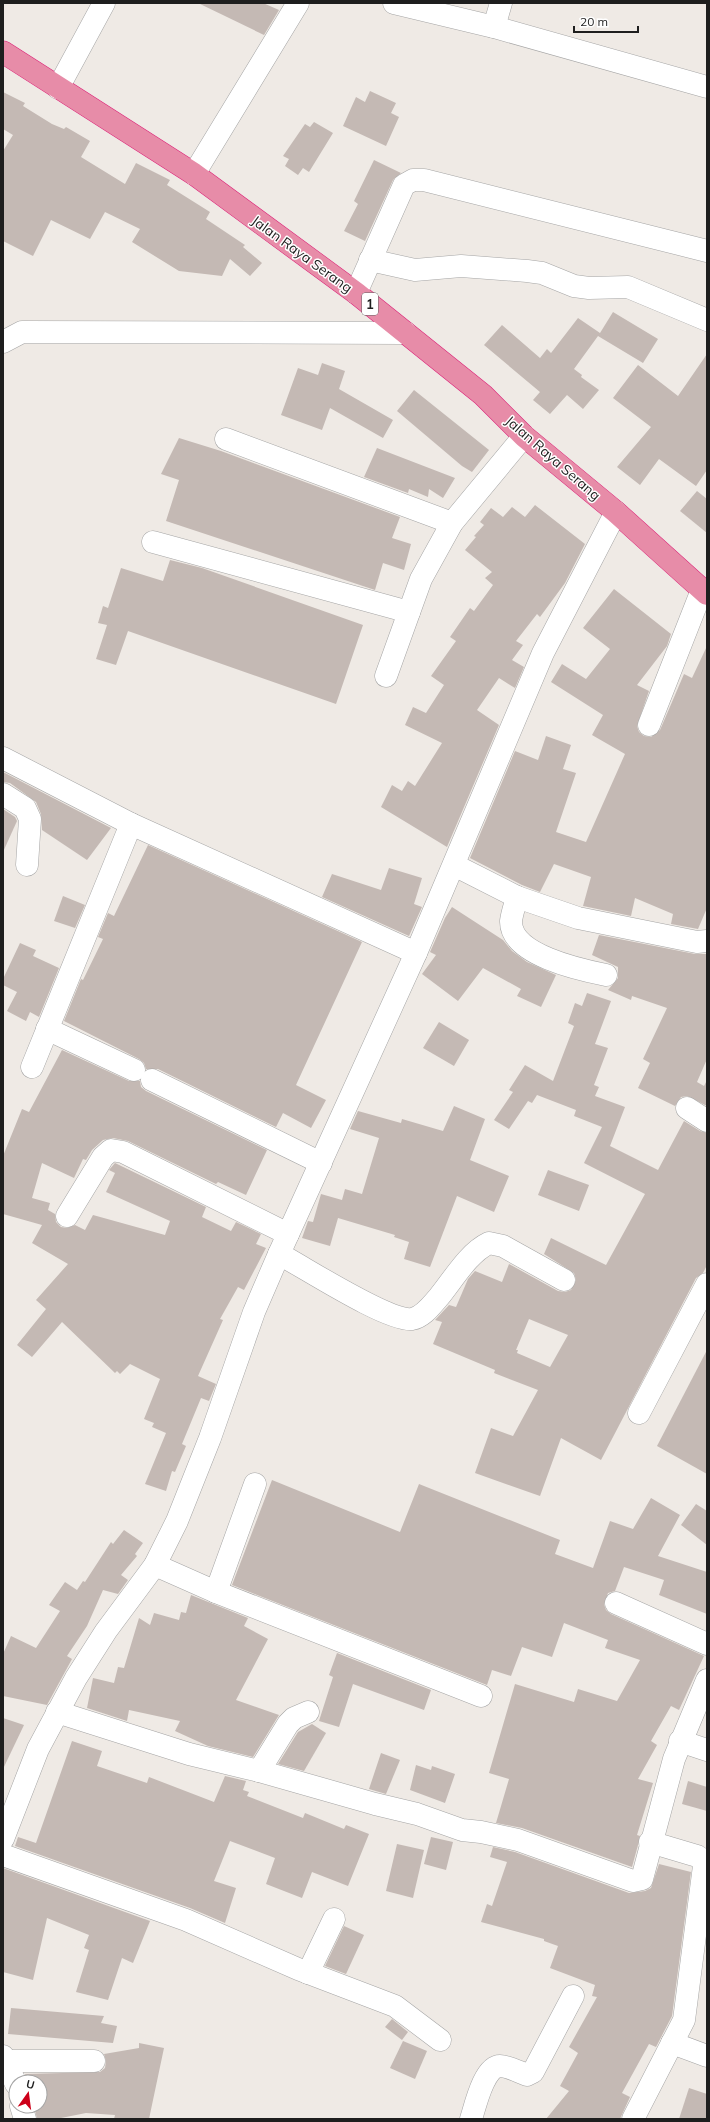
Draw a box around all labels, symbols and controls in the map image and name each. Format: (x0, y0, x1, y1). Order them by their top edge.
scale bar (574, 8, 638, 34)
text: 20 m (580, 14, 608, 29)
street label: Jalan Raya Serang (248, 211, 356, 297)
road number: 1 (362, 293, 378, 315)
street label: Jalan Raya Serang (502, 412, 604, 504)
north arrow (8, 2074, 48, 2114)
text: U (25, 2077, 36, 2092)

